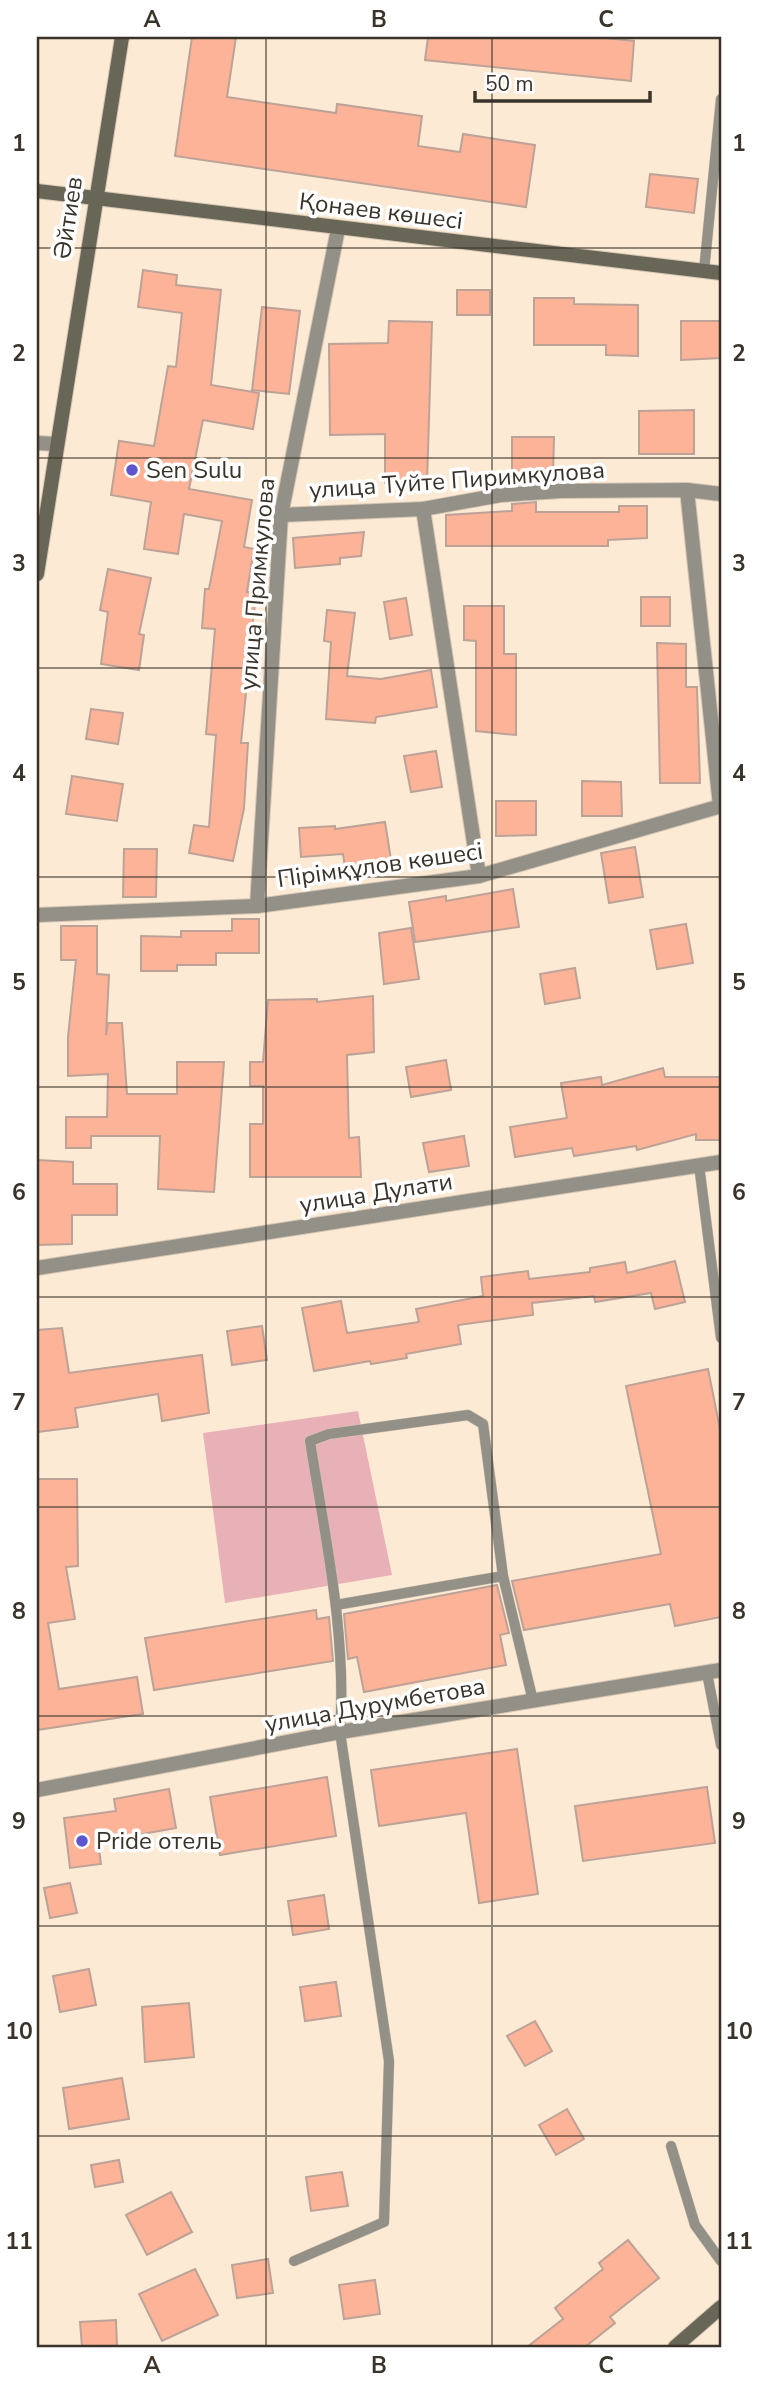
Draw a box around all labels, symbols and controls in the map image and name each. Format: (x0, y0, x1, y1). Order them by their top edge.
text: A (143, 4, 161, 35)
text: B (371, 4, 387, 35)
text: C (598, 4, 614, 35)
scale bar (475, 60, 650, 104)
text: 50 m (485, 70, 534, 98)
text: 1 (12, 128, 26, 159)
text: 1 (732, 128, 746, 159)
street label: Әйтиев (46, 174, 90, 262)
street label: Қонаев көшесі (297, 185, 465, 237)
text: 2 (12, 338, 26, 369)
text: 2 (732, 338, 746, 369)
place label: Sen Sulu (146, 454, 242, 486)
street label: улица Туйте Пиримкулова (308, 454, 606, 506)
marker: Sen Sulu (124, 462, 140, 478)
street label: улица Примкулова (232, 476, 282, 692)
text: 3 (12, 548, 26, 579)
text: 3 (732, 548, 746, 579)
text: 4 (12, 758, 26, 789)
text: 4 (732, 758, 746, 789)
street label: Пірімқұлов көшесі (275, 835, 485, 895)
text: 5 (12, 967, 26, 998)
text: 5 (732, 967, 746, 998)
street label: улица Дулати (297, 1165, 455, 1221)
text: 6 (12, 1177, 26, 1208)
text: 6 (732, 1177, 746, 1208)
text: 7 (12, 1387, 26, 1418)
text: 7 (732, 1387, 746, 1418)
text: 8 (12, 1596, 26, 1627)
text: 8 (732, 1596, 746, 1627)
street label: улица Дурумбетова (262, 1670, 488, 1740)
text: 9 (12, 1806, 26, 1837)
text: 9 (732, 1806, 746, 1837)
place label: Pride отель (96, 1825, 222, 1857)
marker: Pride отель (74, 1833, 90, 1849)
text: 10 (5, 2016, 33, 2047)
text: 10 (725, 2016, 753, 2047)
text: 11 (5, 2226, 33, 2257)
text: 11 (725, 2226, 753, 2257)
text: A (143, 2350, 161, 2381)
text: B (371, 2350, 387, 2381)
text: C (598, 2350, 614, 2381)

